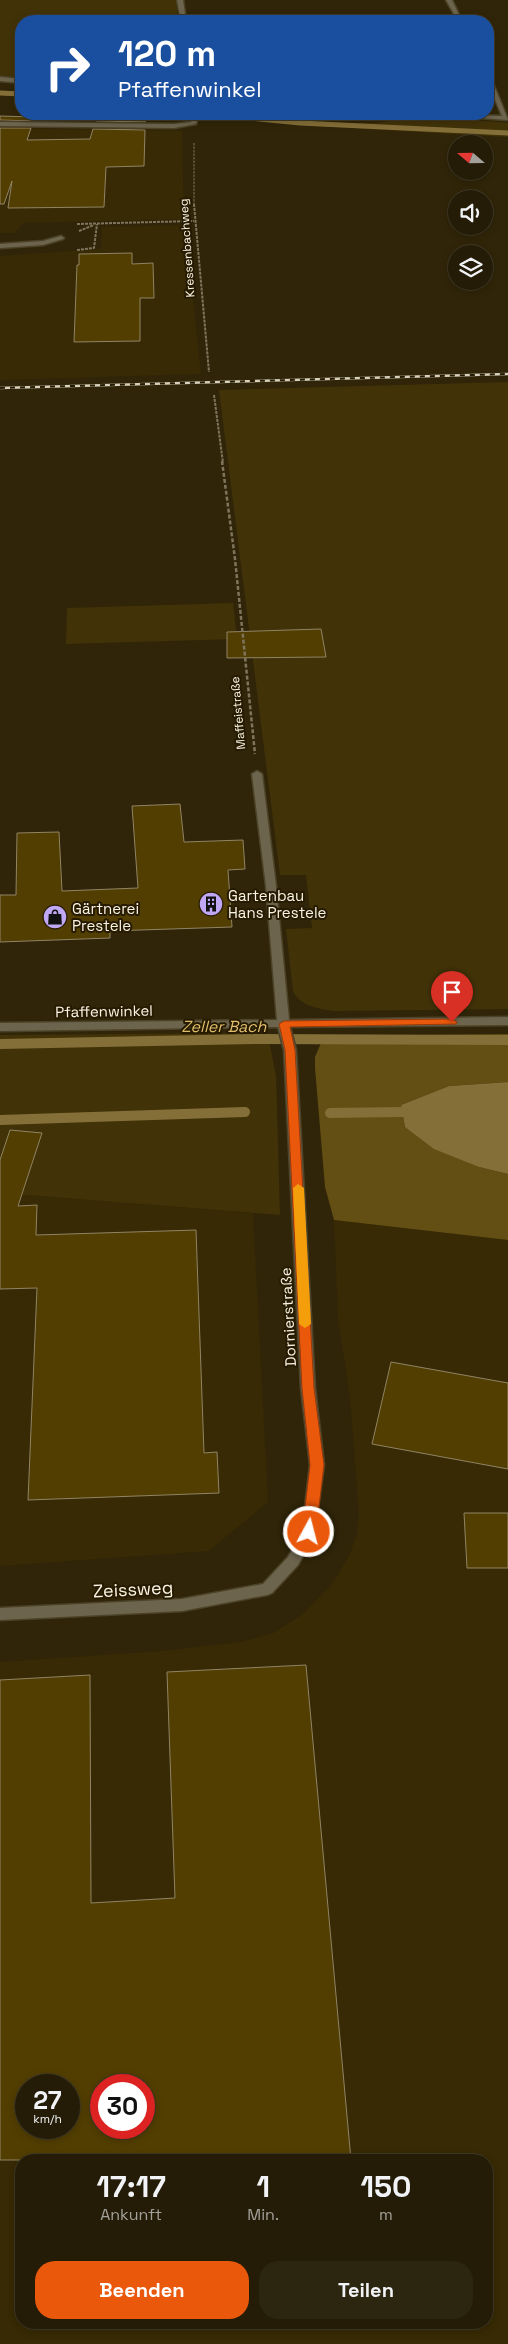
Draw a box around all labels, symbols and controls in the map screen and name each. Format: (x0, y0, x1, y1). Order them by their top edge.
text: 120 m (118, 32, 216, 76)
icon: right (35, 35, 100, 100)
text: Pfaffenwinkel (118, 75, 262, 103)
north arrow (448, 135, 492, 180)
map controls (448, 135, 493, 290)
button: sound (448, 190, 493, 235)
street label: Kressenbachweg (176, 198, 198, 298)
button: layers (448, 245, 493, 290)
street label: Maffeistraße (227, 676, 249, 750)
place label: Gartenbau Hans Prestele (228, 886, 327, 922)
building icon: Gartenbau Hans Prestele (198, 891, 224, 917)
place label: Gärtnerei Prestele (72, 899, 139, 935)
shop icon: Gärtnerei Prestele (42, 904, 68, 930)
pin (431, 971, 473, 1022)
icon: arrive (438, 978, 466, 1006)
street label: Pfaffenwinkel (55, 1001, 153, 1021)
water label: Zeller Bach (182, 1016, 268, 1037)
street label: Dornierstraße (276, 1267, 300, 1367)
position arrow (282, 1505, 334, 1557)
street label: Zeissweg (92, 1575, 174, 1603)
speed limit sign: 30 (90, 2074, 155, 2139)
text: 27 (33, 2084, 62, 2116)
text: km/h (33, 2111, 62, 2127)
text: 17:17 (97, 2167, 166, 2206)
text: 1 (256, 2167, 270, 2206)
text: 150 (360, 2167, 411, 2206)
text: Ankunft (100, 2204, 162, 2225)
text: Min. (247, 2204, 279, 2225)
text: m (379, 2204, 393, 2225)
button: Beenden (35, 2261, 249, 2319)
button: Teilen (259, 2261, 473, 2319)

